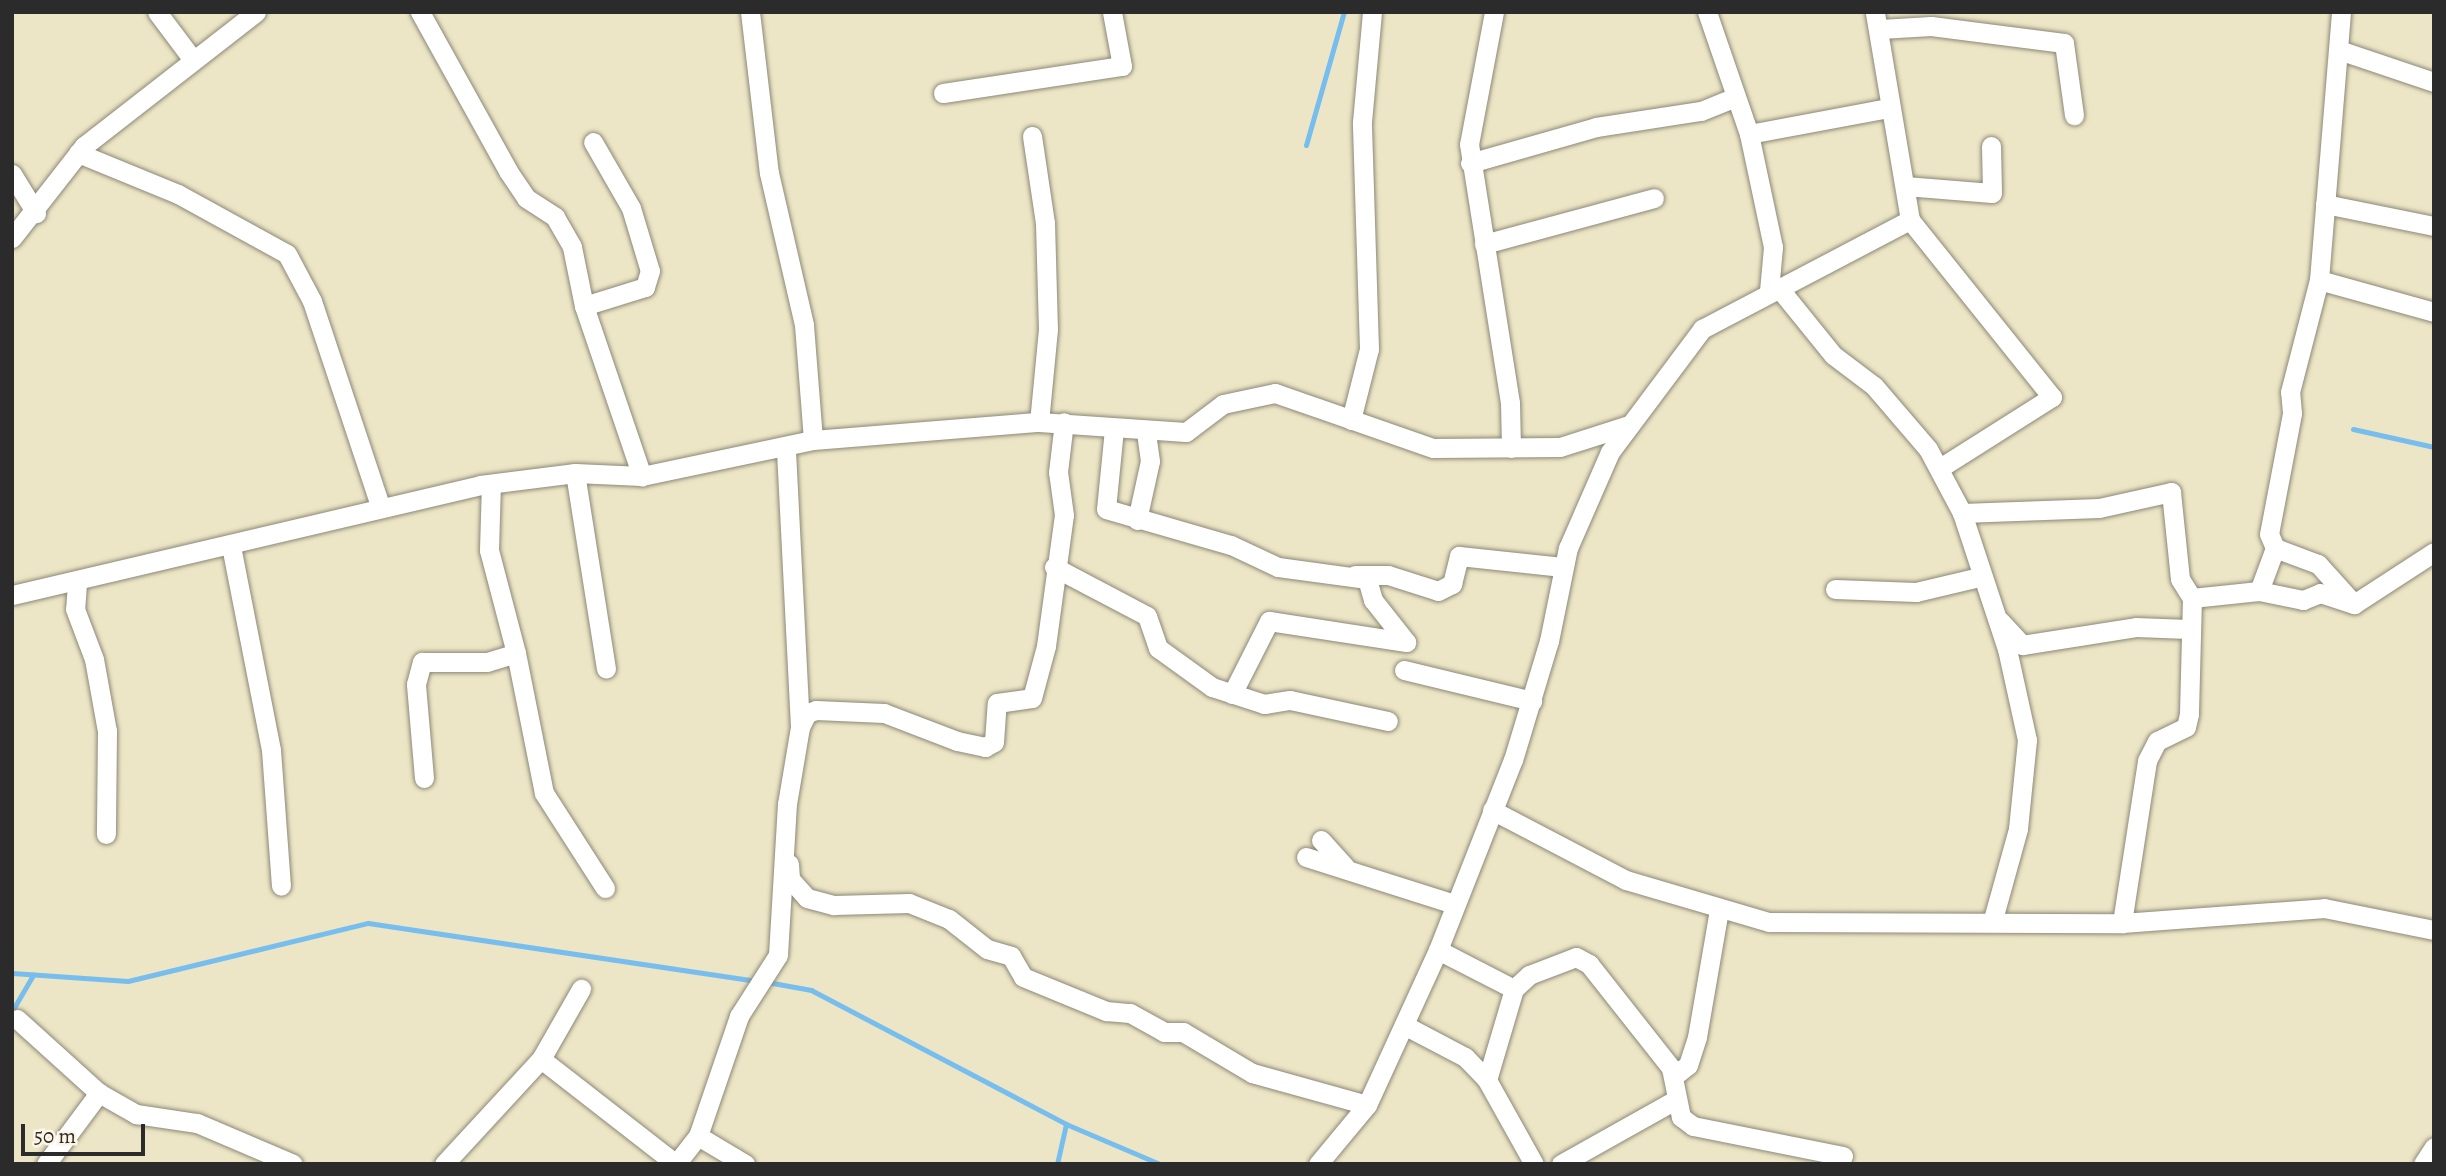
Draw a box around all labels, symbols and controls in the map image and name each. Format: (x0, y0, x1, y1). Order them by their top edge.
scale bar (24, 1110, 149, 1154)
text: 50 m (34, 1122, 76, 1150)

